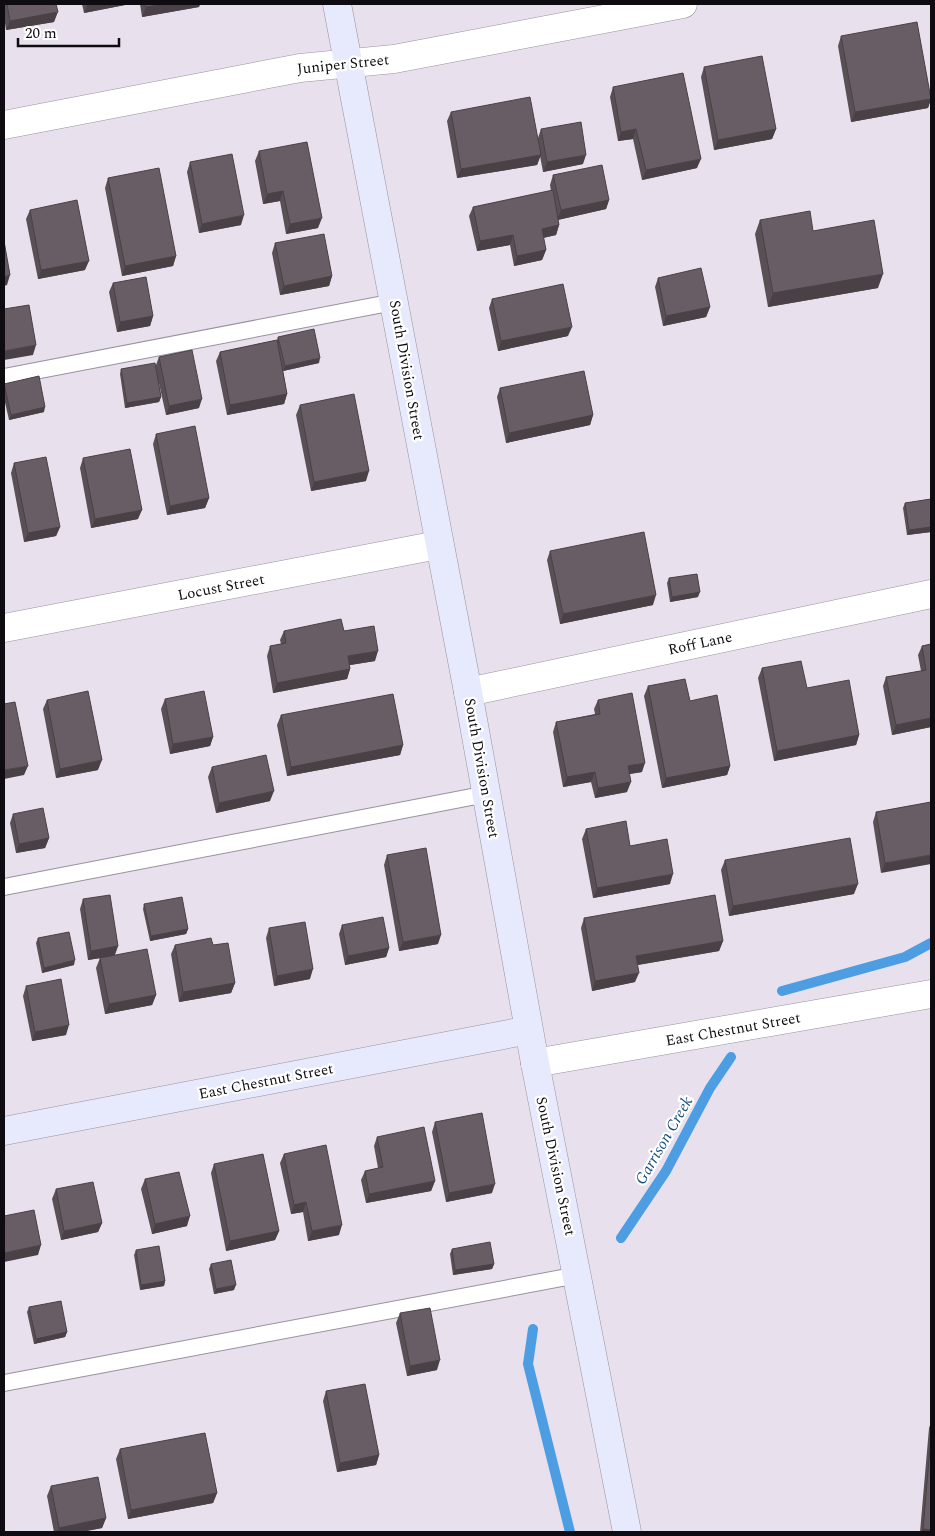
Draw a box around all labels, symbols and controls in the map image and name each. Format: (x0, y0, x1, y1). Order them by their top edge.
scale bar (18, 15, 119, 47)
text: 20 m (25, 22, 57, 45)
street label: Juniper Street (296, 48, 390, 81)
street label: South Division Street (383, 298, 430, 442)
street label: Locust Street (176, 568, 266, 607)
street label: Roff Lane (666, 625, 734, 661)
street label: South Division Street (458, 696, 505, 840)
street label: East Chestnut Street (664, 1006, 802, 1053)
street label: East Chestnut Street (197, 1057, 335, 1106)
water label: Garrison Creek (629, 1091, 699, 1189)
street label: South Division Street (530, 1094, 582, 1238)

